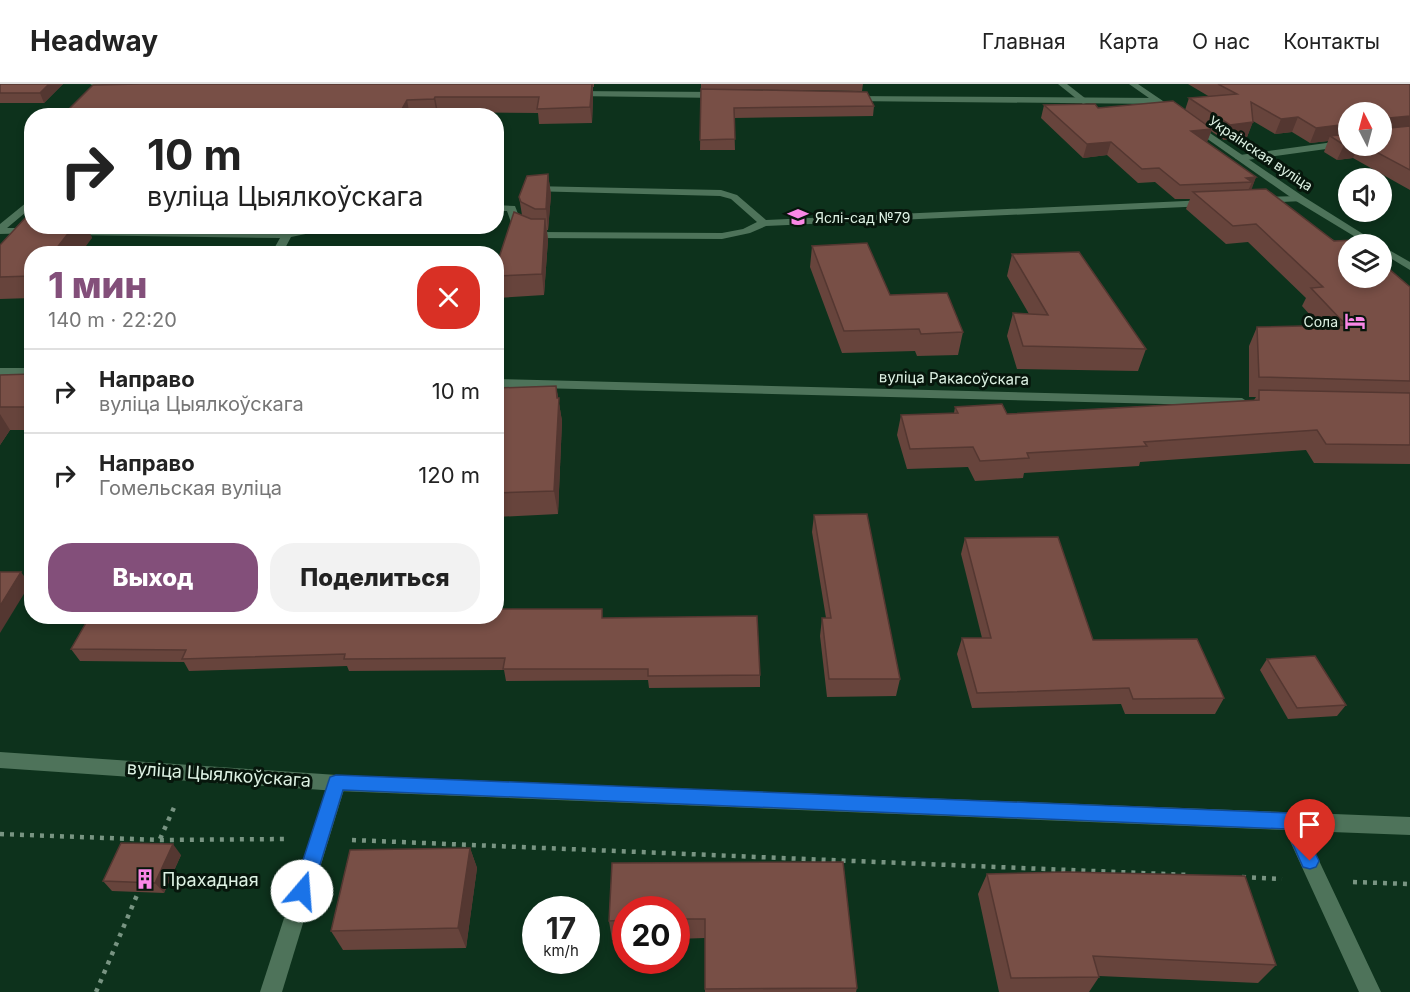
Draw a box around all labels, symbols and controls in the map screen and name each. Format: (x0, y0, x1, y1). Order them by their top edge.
text: Headway (30, 24, 158, 58)
text: Главная (982, 29, 1066, 54)
text: Карта (1099, 29, 1159, 54)
text: О нас (1192, 29, 1250, 54)
text: Контакты (1283, 29, 1380, 54)
north arrow (1338, 102, 1392, 156)
map controls (1338, 102, 1392, 288)
street label: Украінская вуліца (1206, 112, 1316, 194)
text: 10 m (147, 129, 242, 180)
icon: right (48, 132, 126, 210)
button: sound (1338, 168, 1392, 222)
text: вуліца Цыялкоўскага (147, 180, 423, 213)
school or university icon: Яслі-сад №79 (786, 205, 810, 229)
place label: Яслі-сад №79 (815, 209, 910, 226)
button: layers (1338, 234, 1392, 288)
text: 1 мин (48, 263, 147, 307)
button: close (417, 266, 480, 329)
text: 140 m · 22:20 (48, 308, 177, 332)
hotel icon: Сола (1343, 309, 1367, 333)
place label: Сола (1303, 313, 1338, 330)
text: Направо (99, 366, 195, 392)
street label: вуліца Ракасоўскага (879, 367, 1029, 389)
icon: right (48, 375, 81, 408)
text: 10 m (432, 378, 480, 404)
text: вуліца Цыялкоўскага (99, 392, 304, 416)
text: Направо (99, 450, 195, 476)
icon: right (48, 459, 81, 492)
text: 120 m (418, 462, 480, 488)
text: Гомельская вуліца (99, 476, 282, 500)
button: Выход (48, 543, 258, 612)
button: Поделиться (270, 543, 480, 612)
street label: вуліца Цыялкоўскага (126, 757, 312, 791)
pin (1284, 799, 1335, 861)
icon: arrive (1293, 808, 1326, 841)
position arrow (270, 859, 334, 923)
building icon: Прахадная (133, 867, 157, 891)
place label: Прахадная (162, 869, 259, 890)
speed limit sign: 20 (612, 896, 690, 974)
text: 17 (546, 910, 576, 946)
text: km/h (543, 941, 579, 960)

